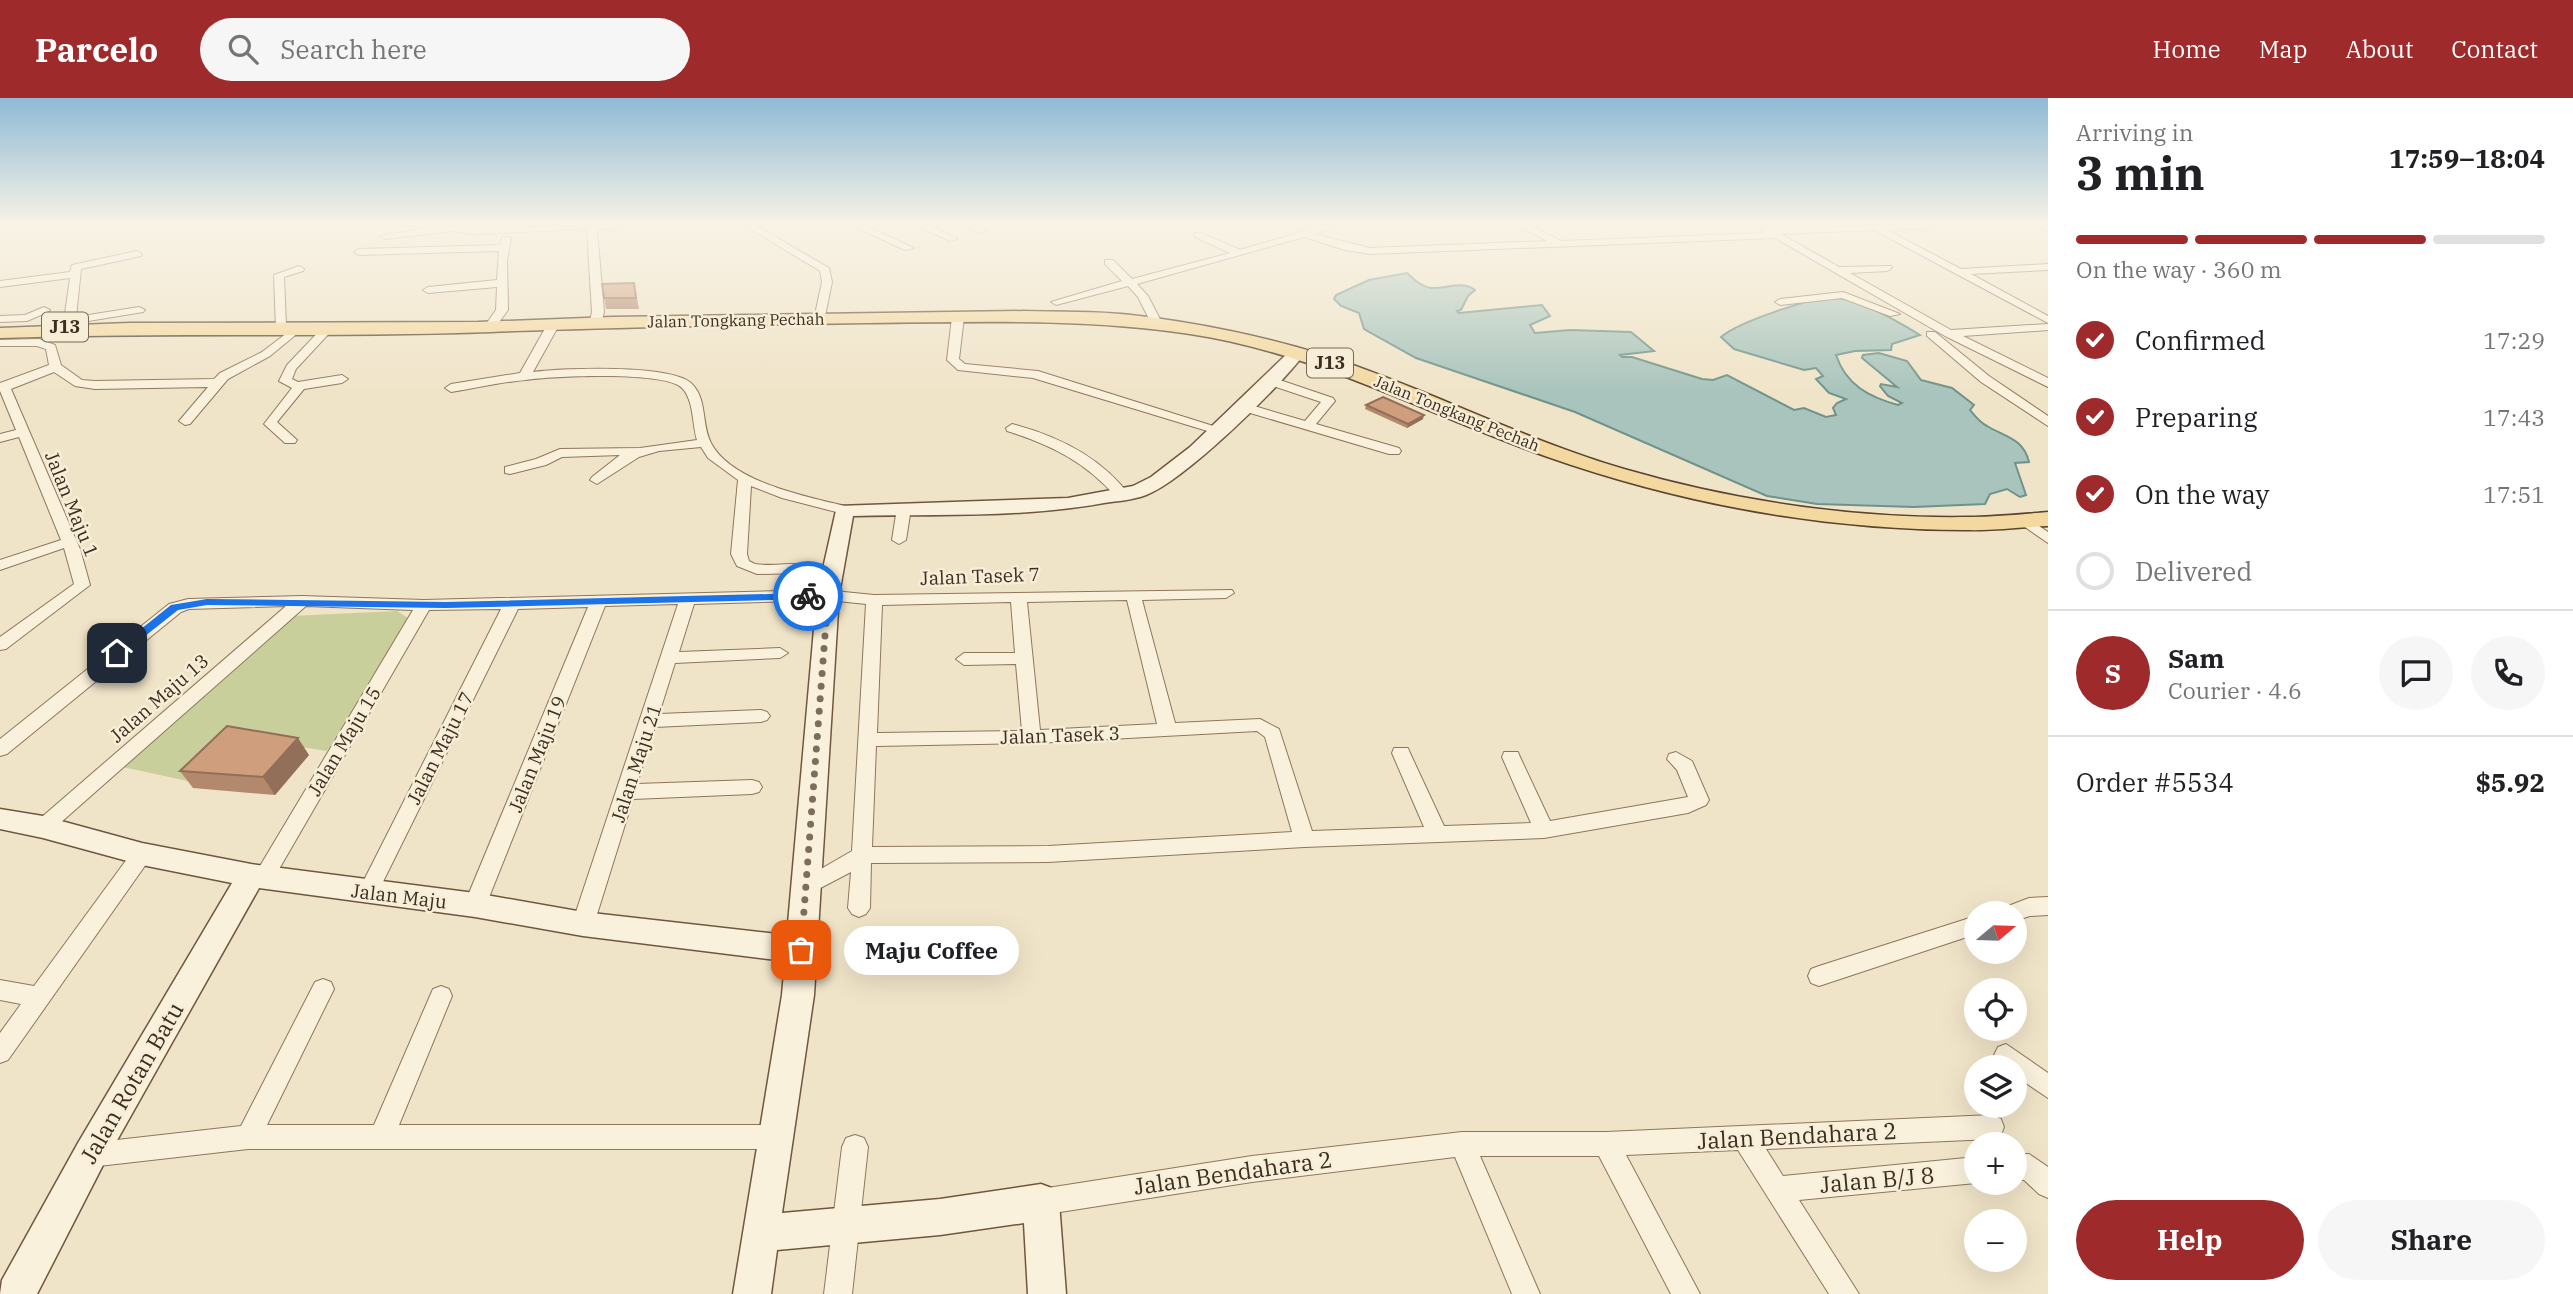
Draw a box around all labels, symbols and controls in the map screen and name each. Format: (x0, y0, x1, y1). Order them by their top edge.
search box (200, 18, 690, 81)
text: Parcelo (35, 28, 158, 71)
icon: search (224, 30, 262, 68)
text: Search here (280, 32, 427, 66)
text: Home (2153, 33, 2221, 65)
text: Map (2259, 33, 2307, 65)
text: About (2345, 33, 2413, 65)
text: Contact (2451, 33, 2538, 65)
text: Arriving in (2076, 117, 2193, 147)
text: 17:59–18:04 (2389, 141, 2545, 175)
text: 3 min (2076, 143, 2205, 203)
text: On the way · 360 m (2076, 254, 2282, 284)
street label: Jalan Tongkang Pechah (647, 308, 825, 332)
road number: J13 (42, 312, 88, 342)
icon: check (2076, 321, 2114, 359)
text: Confirmed (2135, 323, 2266, 357)
text: 17:29 (2483, 325, 2545, 355)
road number: J13 (1307, 348, 1353, 377)
street label: Jalan Tongkang Pechah (1371, 371, 1543, 455)
icon: check (2076, 398, 2114, 436)
text: Preparing (2135, 400, 2257, 434)
text: 17:43 (2483, 402, 2545, 432)
street label: Jalan Maju 1 (40, 448, 104, 560)
icon: check (2076, 475, 2114, 513)
text: On the way (2135, 477, 2269, 511)
text: 17:51 (2483, 479, 2545, 509)
text: Delivered (2135, 554, 2252, 588)
courier (773, 561, 843, 631)
street label: Jalan Tasek 7 (920, 562, 1040, 590)
icon: bike (789, 577, 827, 615)
pin (87, 623, 147, 683)
icon: home (98, 634, 136, 672)
button: chat (2379, 636, 2453, 710)
button: phone (2471, 636, 2545, 710)
text: Sam (2168, 641, 2224, 675)
street label: Jalan Maju 13 (105, 649, 213, 747)
text: S (2105, 656, 2121, 690)
text: Courier · 4.6 (2168, 675, 2302, 705)
street label: Jalan Maju 15 (302, 682, 386, 800)
street label: Jalan Maju 17 (401, 688, 479, 808)
street label: Jalan Maju 19 (503, 692, 571, 816)
street label: Jalan Maju 21 (606, 701, 666, 825)
street label: Jalan Tasek 3 (1000, 721, 1120, 749)
text: Order #5534 (2076, 765, 2234, 799)
text: $5.92 (2475, 765, 2545, 799)
street label: Jalan Maju (350, 878, 448, 914)
north arrow (1964, 901, 2026, 964)
map controls (1964, 901, 2027, 1272)
pin (771, 920, 831, 980)
callout: Maju Coffee (843, 926, 1018, 974)
icon: bag (782, 931, 820, 969)
text: Maju Coffee (865, 935, 998, 965)
button: locate (1964, 978, 2027, 1041)
street label: Jalan Rotan Batu (73, 996, 189, 1169)
button: layers (1964, 1055, 2027, 1118)
street label: Jalan Bendahara 2 (1696, 1115, 1898, 1155)
button: + (1964, 1132, 2027, 1195)
street label: Jalan Bendahara 2 (1132, 1143, 1334, 1201)
street label: Jalan B/J 8 (1818, 1159, 1935, 1199)
button: Help (2076, 1200, 2304, 1280)
button: Share (2318, 1200, 2545, 1280)
button: − (1964, 1209, 2027, 1272)

